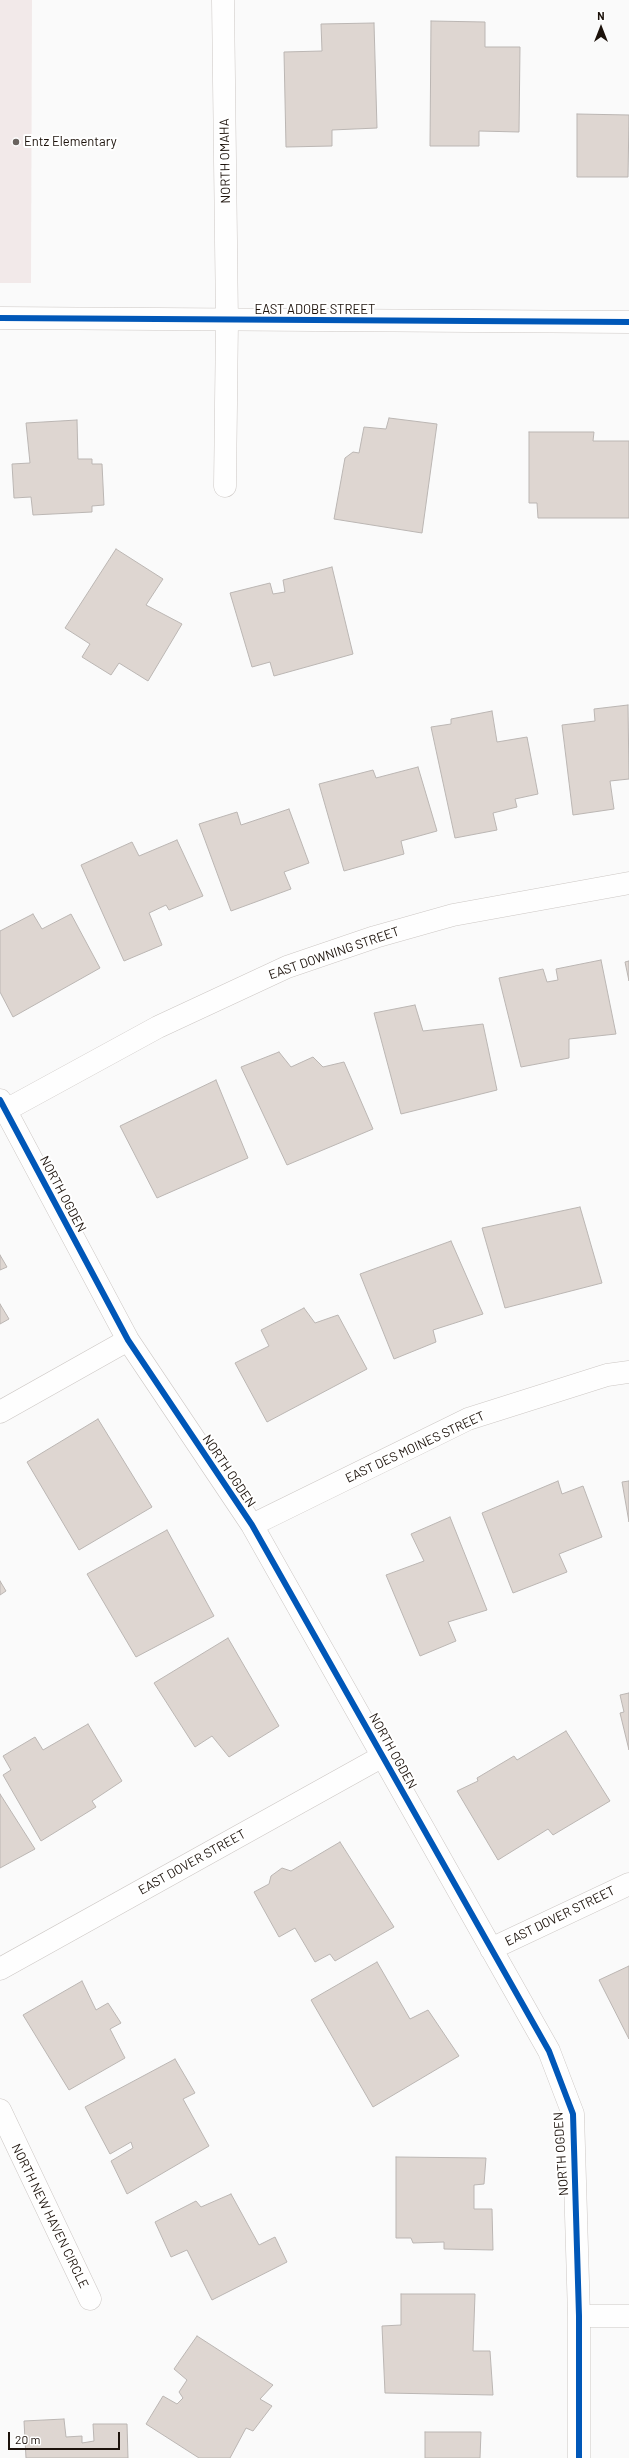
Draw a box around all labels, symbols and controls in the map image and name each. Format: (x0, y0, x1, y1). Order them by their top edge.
north arrow (581, 8, 621, 48)
text: N (597, 9, 605, 22)
street label: NORTH OMAHA (216, 118, 234, 204)
place label: Entz Elementary (24, 134, 117, 150)
marker: Entz Elementary (11, 137, 21, 147)
street label: EAST ADOBE STREET (254, 302, 376, 318)
street label: EAST DOWNING STREET (267, 923, 401, 983)
street label: NORTH OGDEN (36, 1153, 90, 1235)
street label: EAST DES MOINES STREET (343, 1408, 487, 1486)
street label: NORTH OGDEN (199, 1432, 259, 1510)
street label: NORTH OGDEN (366, 1710, 420, 1792)
street label: EAST DOVER STREET (136, 1826, 248, 1898)
street label: EAST DOVER STREET (503, 1883, 617, 1949)
street label: NORTH OGDEN (550, 2112, 572, 2196)
street label: NORTH NEW HAVEN CIRCLE (8, 2141, 92, 2291)
scale bar (10, 2424, 122, 2450)
text: 20 m (15, 2432, 41, 2446)

